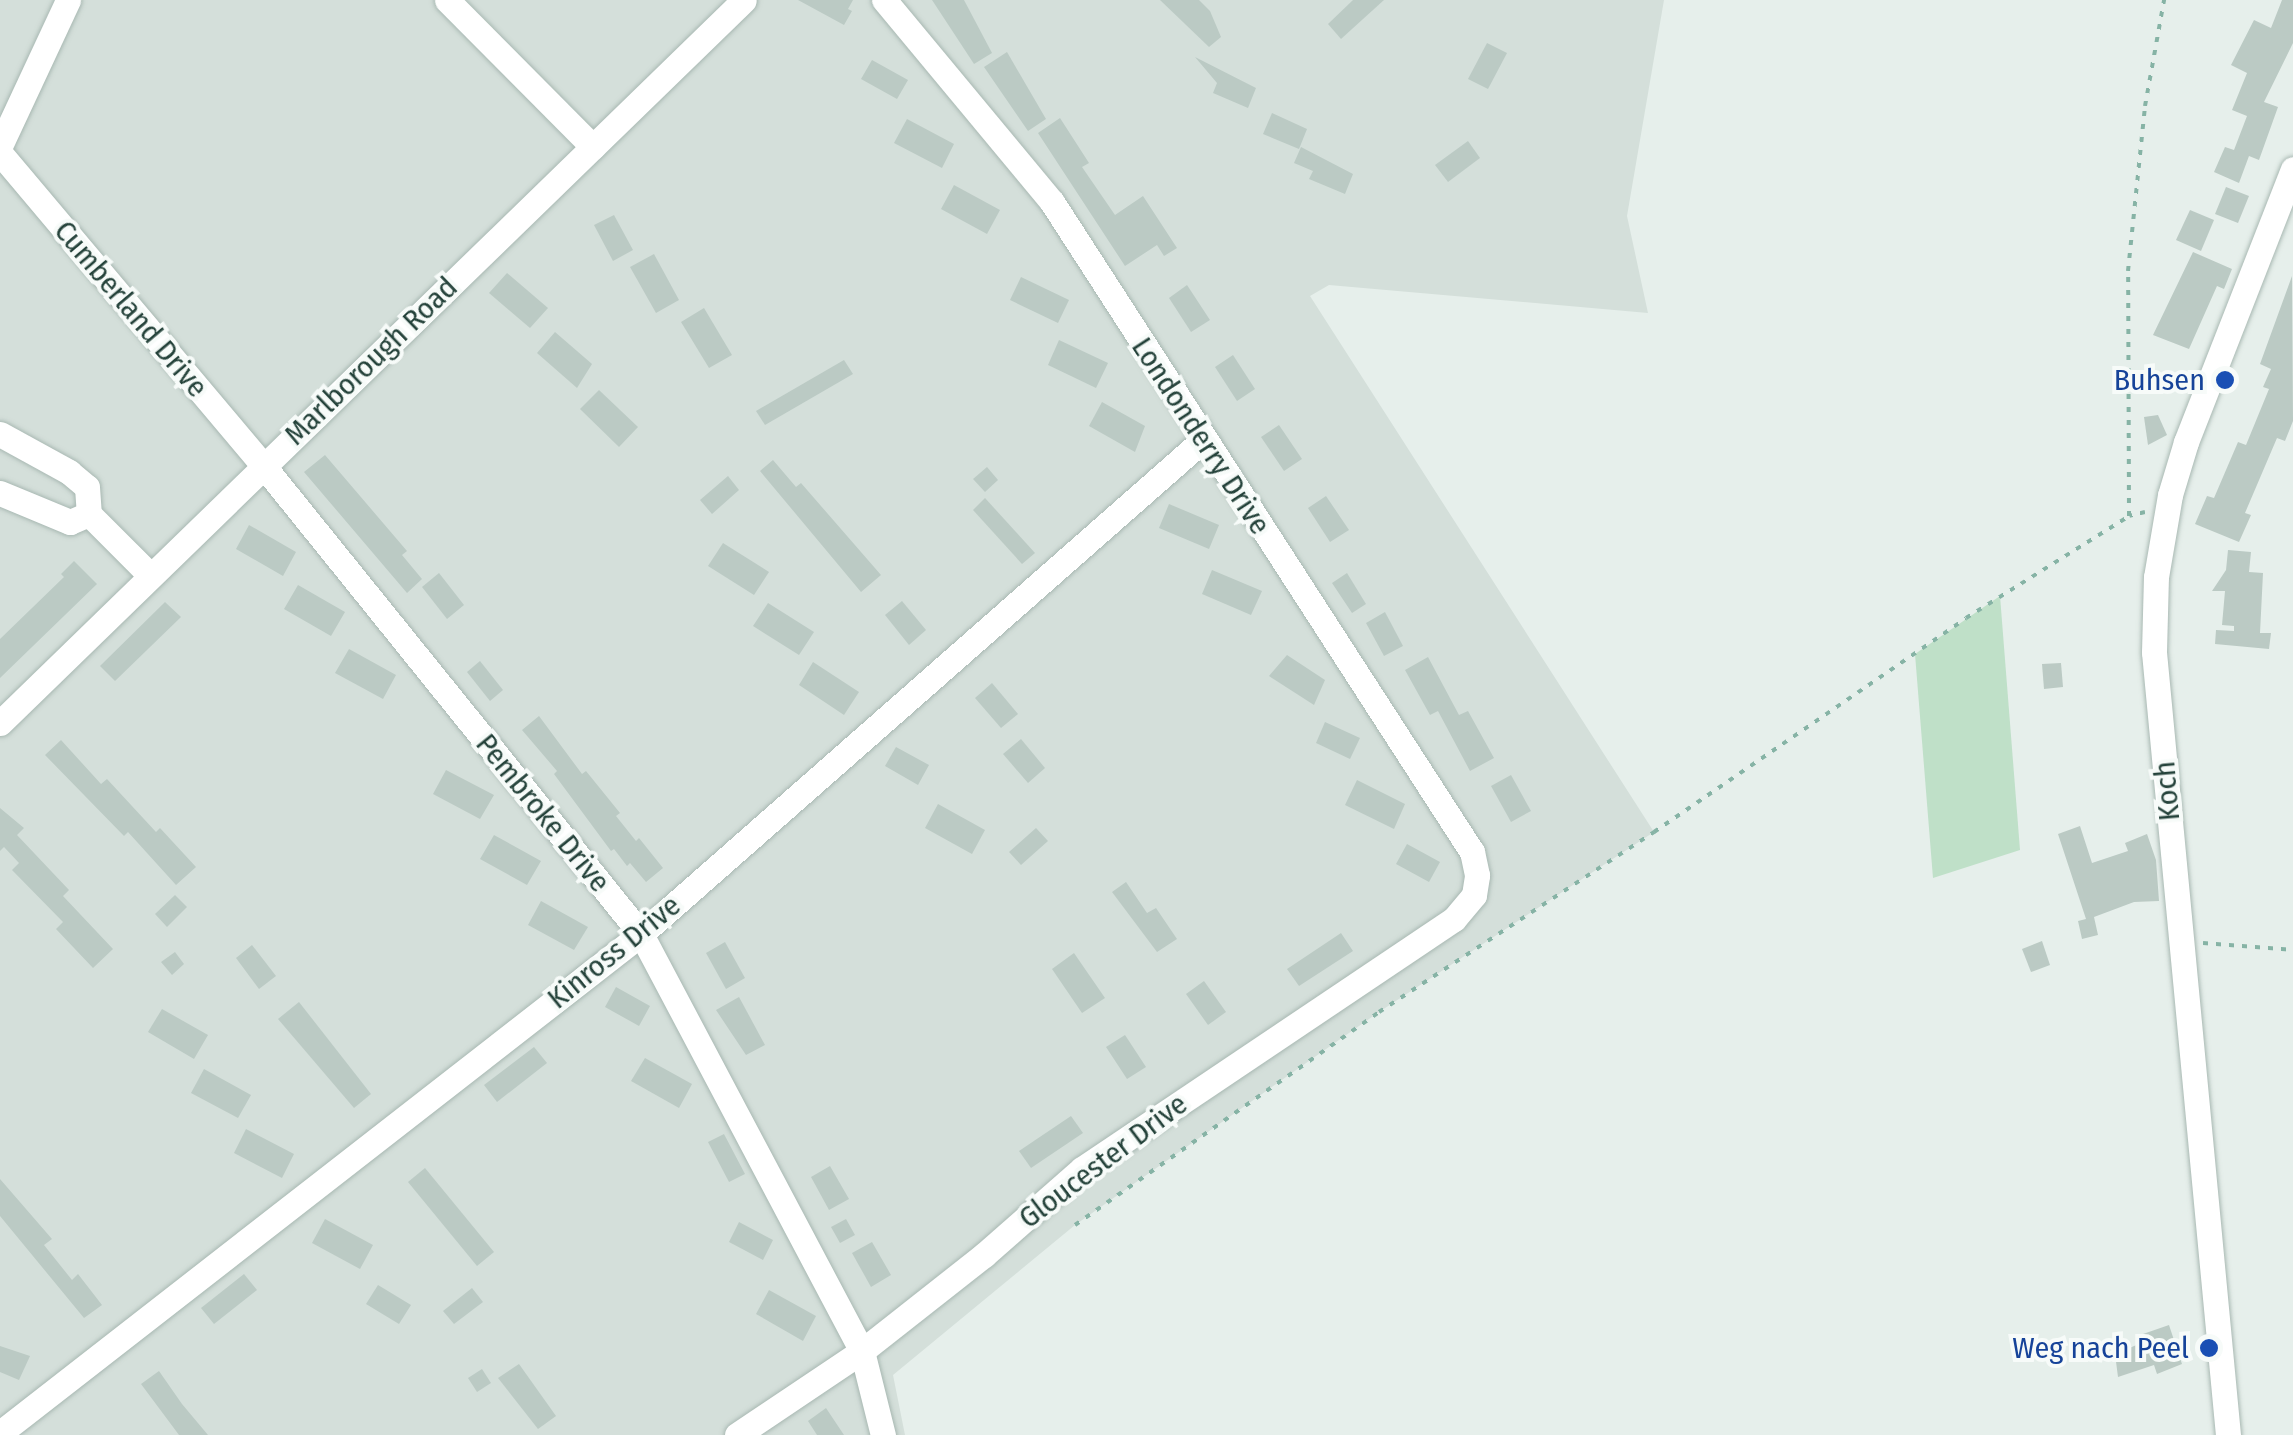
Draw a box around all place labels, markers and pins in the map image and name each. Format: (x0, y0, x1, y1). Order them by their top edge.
place label: Buhsen (2114, 362, 2205, 398)
marker: Buhsen (2214, 369, 2236, 391)
place label: Weg nach Peel (2012, 1330, 2189, 1366)
marker: Weg nach Peel (2198, 1337, 2220, 1359)

